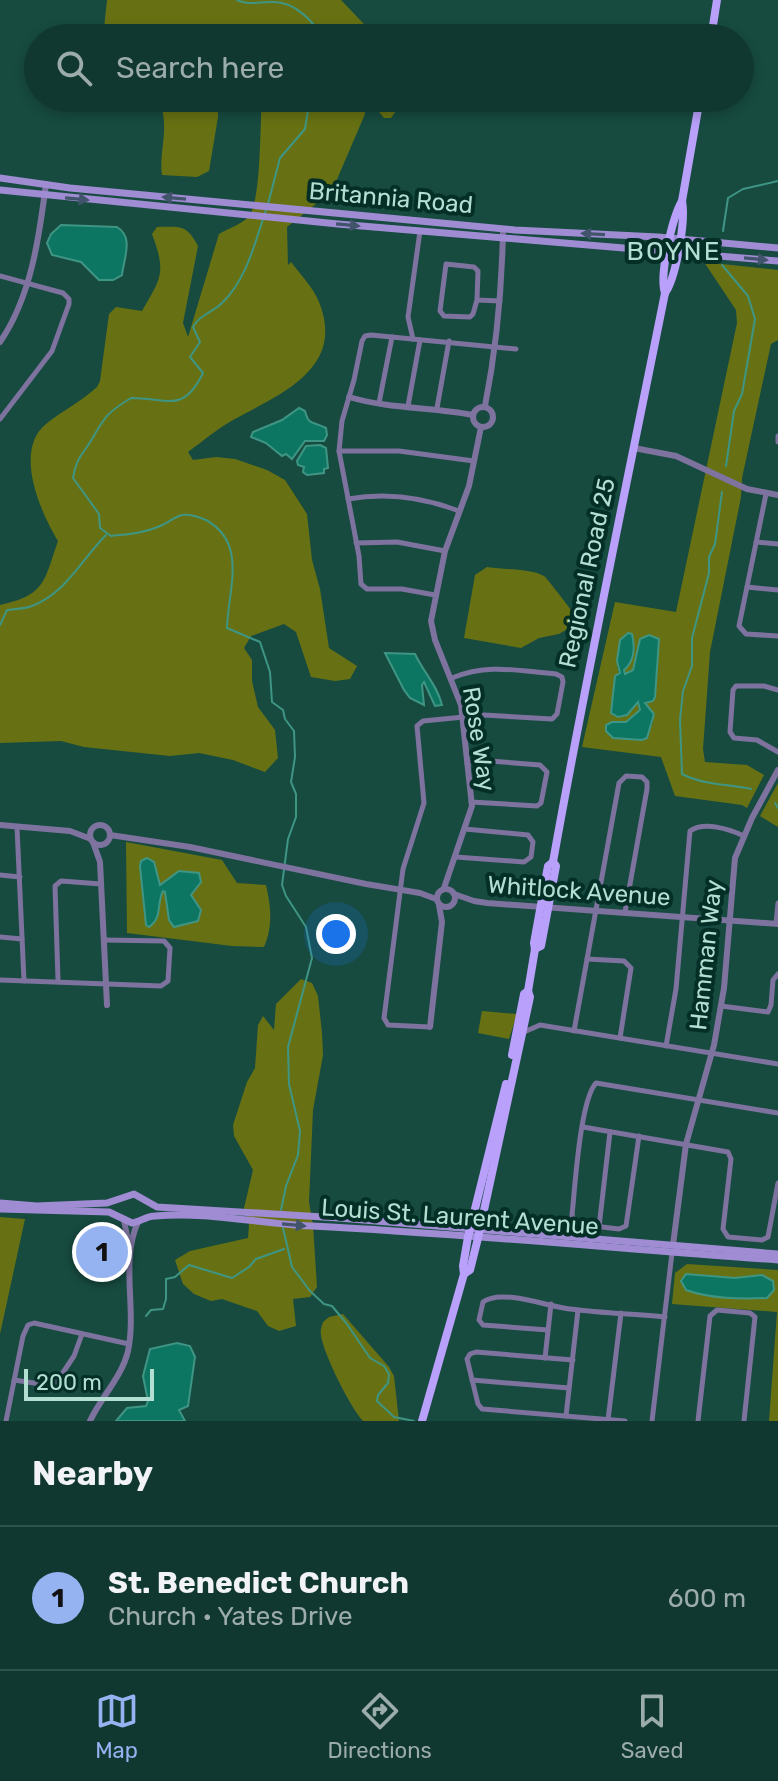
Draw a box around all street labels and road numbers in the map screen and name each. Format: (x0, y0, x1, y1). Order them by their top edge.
street label: Britannia Road (308, 177, 474, 219)
street label: Regional Road 25 (553, 475, 621, 671)
street label: Rose Way (457, 685, 501, 793)
street label: Whitlock Avenue (487, 871, 671, 911)
street label: Hamman Way (684, 878, 728, 1032)
street label: Louis St. Laurent Avenue (320, 1193, 600, 1241)

